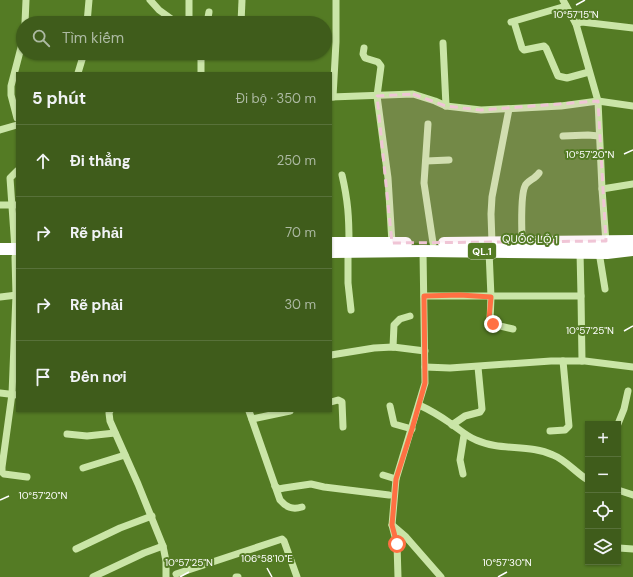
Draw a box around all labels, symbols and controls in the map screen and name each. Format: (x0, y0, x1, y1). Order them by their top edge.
text: 10°57'15"N (553, 8, 599, 21)
search box (16, 16, 332, 60)
icon: search (30, 27, 52, 49)
text: Tìm kiếm (62, 28, 124, 48)
text: 5 phút (32, 87, 86, 109)
text: Đi bộ · 350 m (236, 90, 316, 107)
text: 10°57'20"N (566, 148, 615, 161)
icon: ahead (32, 150, 54, 172)
text: Đi thẳng (70, 151, 131, 171)
text: 250 m (277, 152, 316, 169)
icon: right (32, 222, 54, 244)
text: Rẽ phải (70, 223, 123, 243)
text: 70 m (285, 224, 316, 241)
street label: QUỐC LỘ 1 (502, 231, 558, 246)
road number: QL.1 (468, 243, 496, 259)
icon: right (32, 294, 54, 316)
text: Rẽ phải (70, 295, 123, 315)
text: 30 m (284, 296, 316, 313)
route end (484, 315, 502, 333)
text: 10°57'25"N (566, 324, 614, 337)
icon: arrive (32, 366, 54, 388)
text: Đến nơi (70, 367, 127, 387)
map controls (585, 421, 621, 565)
button: + (585, 421, 621, 457)
button: − (585, 457, 621, 493)
text: 10°57'20"N (19, 489, 68, 502)
button: locate (585, 493, 621, 529)
button: layers (585, 529, 621, 565)
route start (388, 535, 406, 553)
text: 106°58'10"E (241, 552, 293, 565)
text: 10°57'25"N (165, 556, 213, 569)
text: 10°57'30"N (482, 556, 532, 569)

